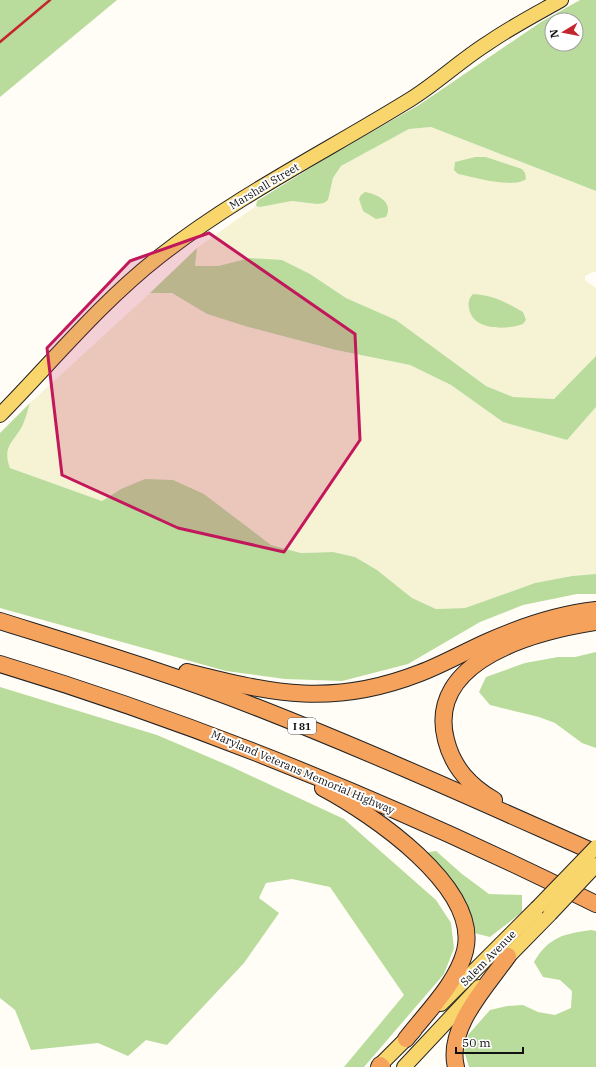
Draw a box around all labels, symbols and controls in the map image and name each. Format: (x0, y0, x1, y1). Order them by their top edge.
north arrow (544, 12, 584, 52)
text: N (546, 28, 562, 39)
street label: Marshall Street (227, 160, 301, 212)
road number: I 81 (288, 718, 316, 734)
street label: Maryland Veterans Memorial Highway (209, 727, 397, 817)
street label: Salem Avenue (457, 927, 519, 989)
scale bar (456, 1029, 523, 1055)
text: 50 m (462, 1035, 491, 1050)

